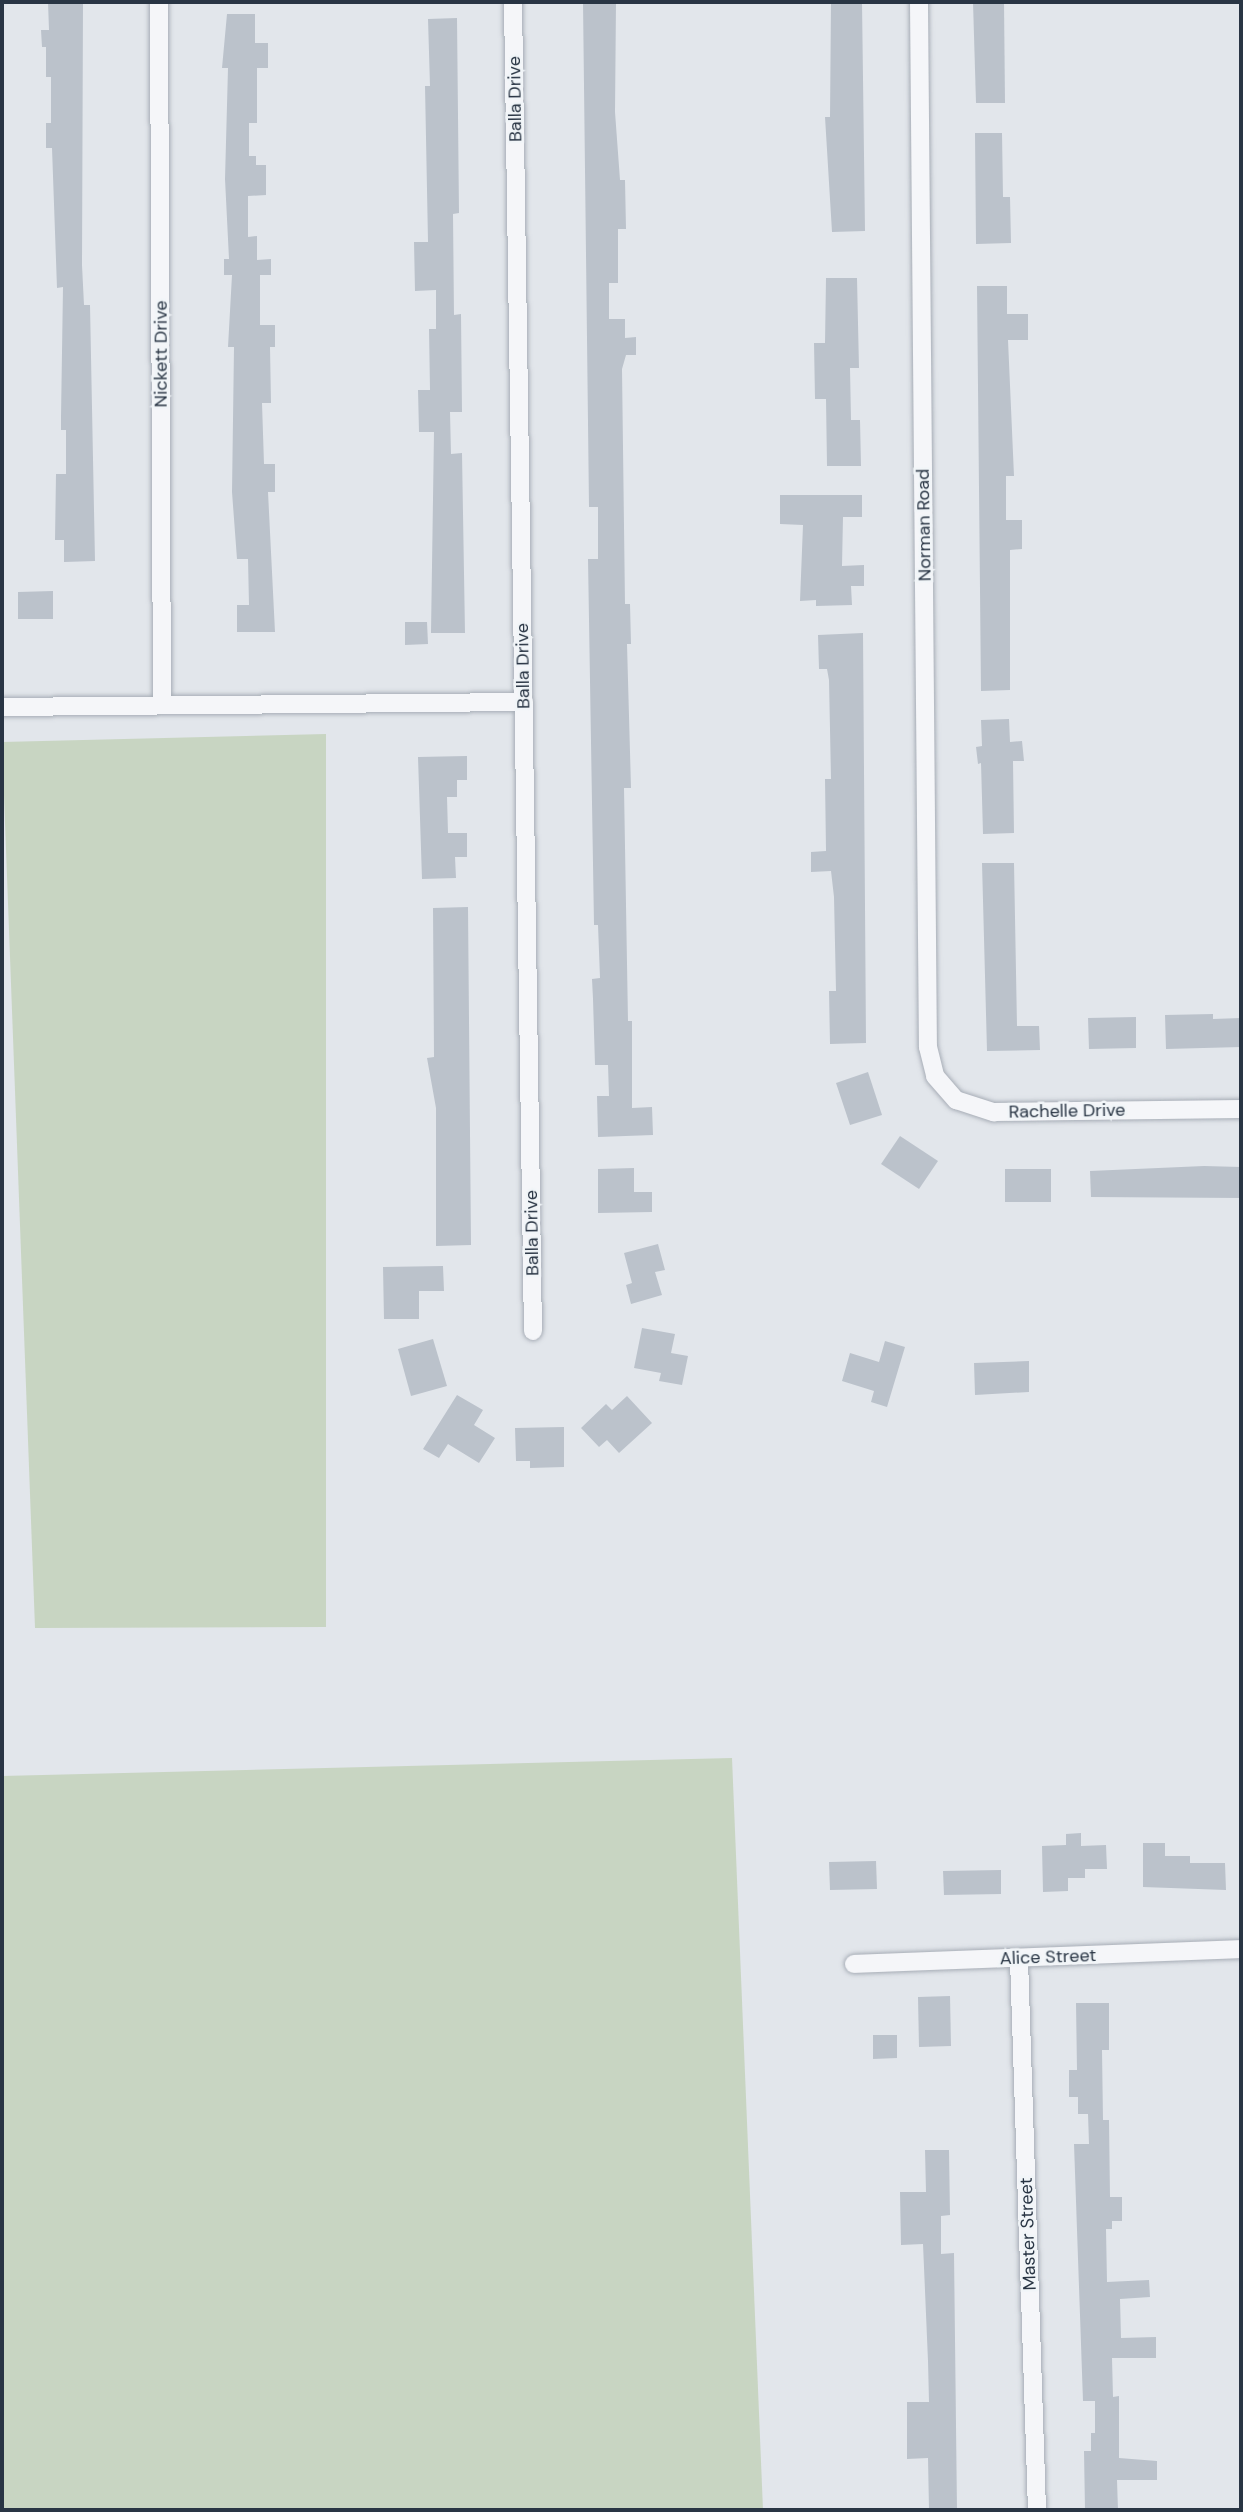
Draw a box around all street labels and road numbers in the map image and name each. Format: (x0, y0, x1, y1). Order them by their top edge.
street label: Balla Drive (503, 56, 527, 142)
street label: Nickett Drive (150, 301, 172, 407)
street label: Norman Road (912, 469, 936, 581)
street label: Balla Drive (511, 623, 535, 709)
street label: Rachelle Drive (1008, 1099, 1126, 1123)
street label: Balla Drive (520, 1190, 544, 1276)
street label: Alice Street (999, 1945, 1097, 1969)
street label: Master Street (1015, 2177, 1041, 2291)

